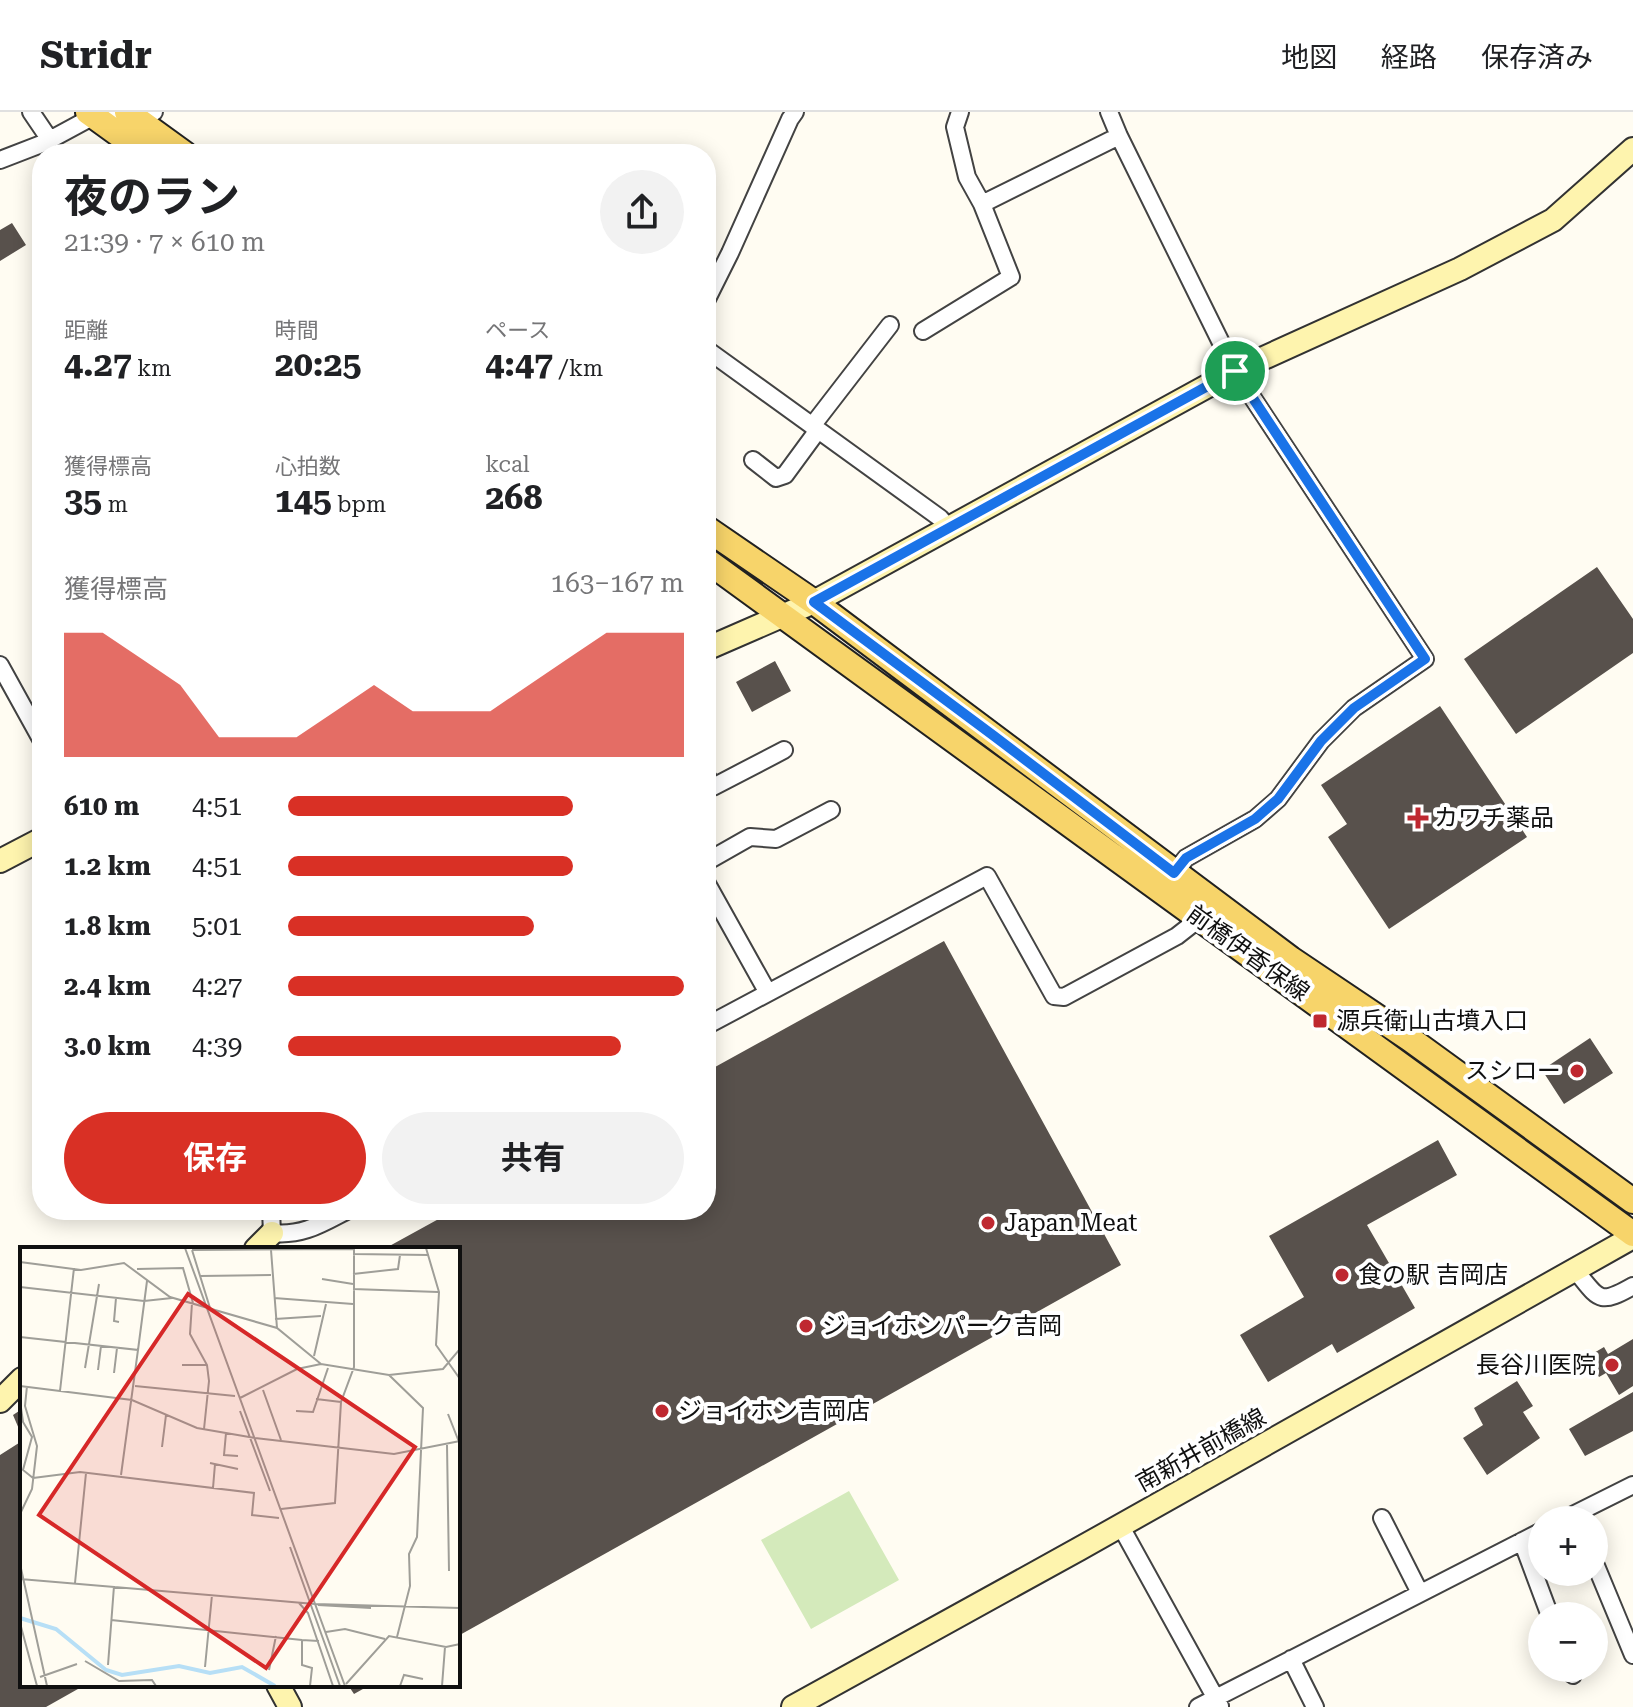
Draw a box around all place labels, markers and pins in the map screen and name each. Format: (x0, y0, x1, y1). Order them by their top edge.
pin (1201, 337, 1269, 405)
place label: カワチ薬品 (1434, 804, 1554, 832)
marker: カワチ薬品 (1409, 809, 1427, 827)
place label: 源兵衛山古墳入口 (1336, 1007, 1528, 1035)
marker: 源兵衛山古墳入口 (1311, 1012, 1329, 1030)
place label: スシロー (1465, 1057, 1561, 1085)
marker: スシロー (1568, 1062, 1586, 1080)
place label: Japan Meat (1004, 1209, 1137, 1237)
marker: Japan Meat (979, 1214, 997, 1232)
place label: 食の駅 吉岡店 (1358, 1261, 1508, 1289)
marker: 食の駅 吉岡店 (1333, 1266, 1351, 1284)
place label: ジョイホンパーク吉岡 (822, 1312, 1062, 1340)
marker: ジョイホンパーク吉岡 (797, 1317, 815, 1335)
place label: 長谷川医院 (1476, 1351, 1596, 1379)
marker: 長谷川医院 (1603, 1356, 1621, 1374)
place label: ジョイホン吉岡店 (678, 1397, 870, 1425)
marker: ジョイホン吉岡店 (653, 1402, 671, 1420)

